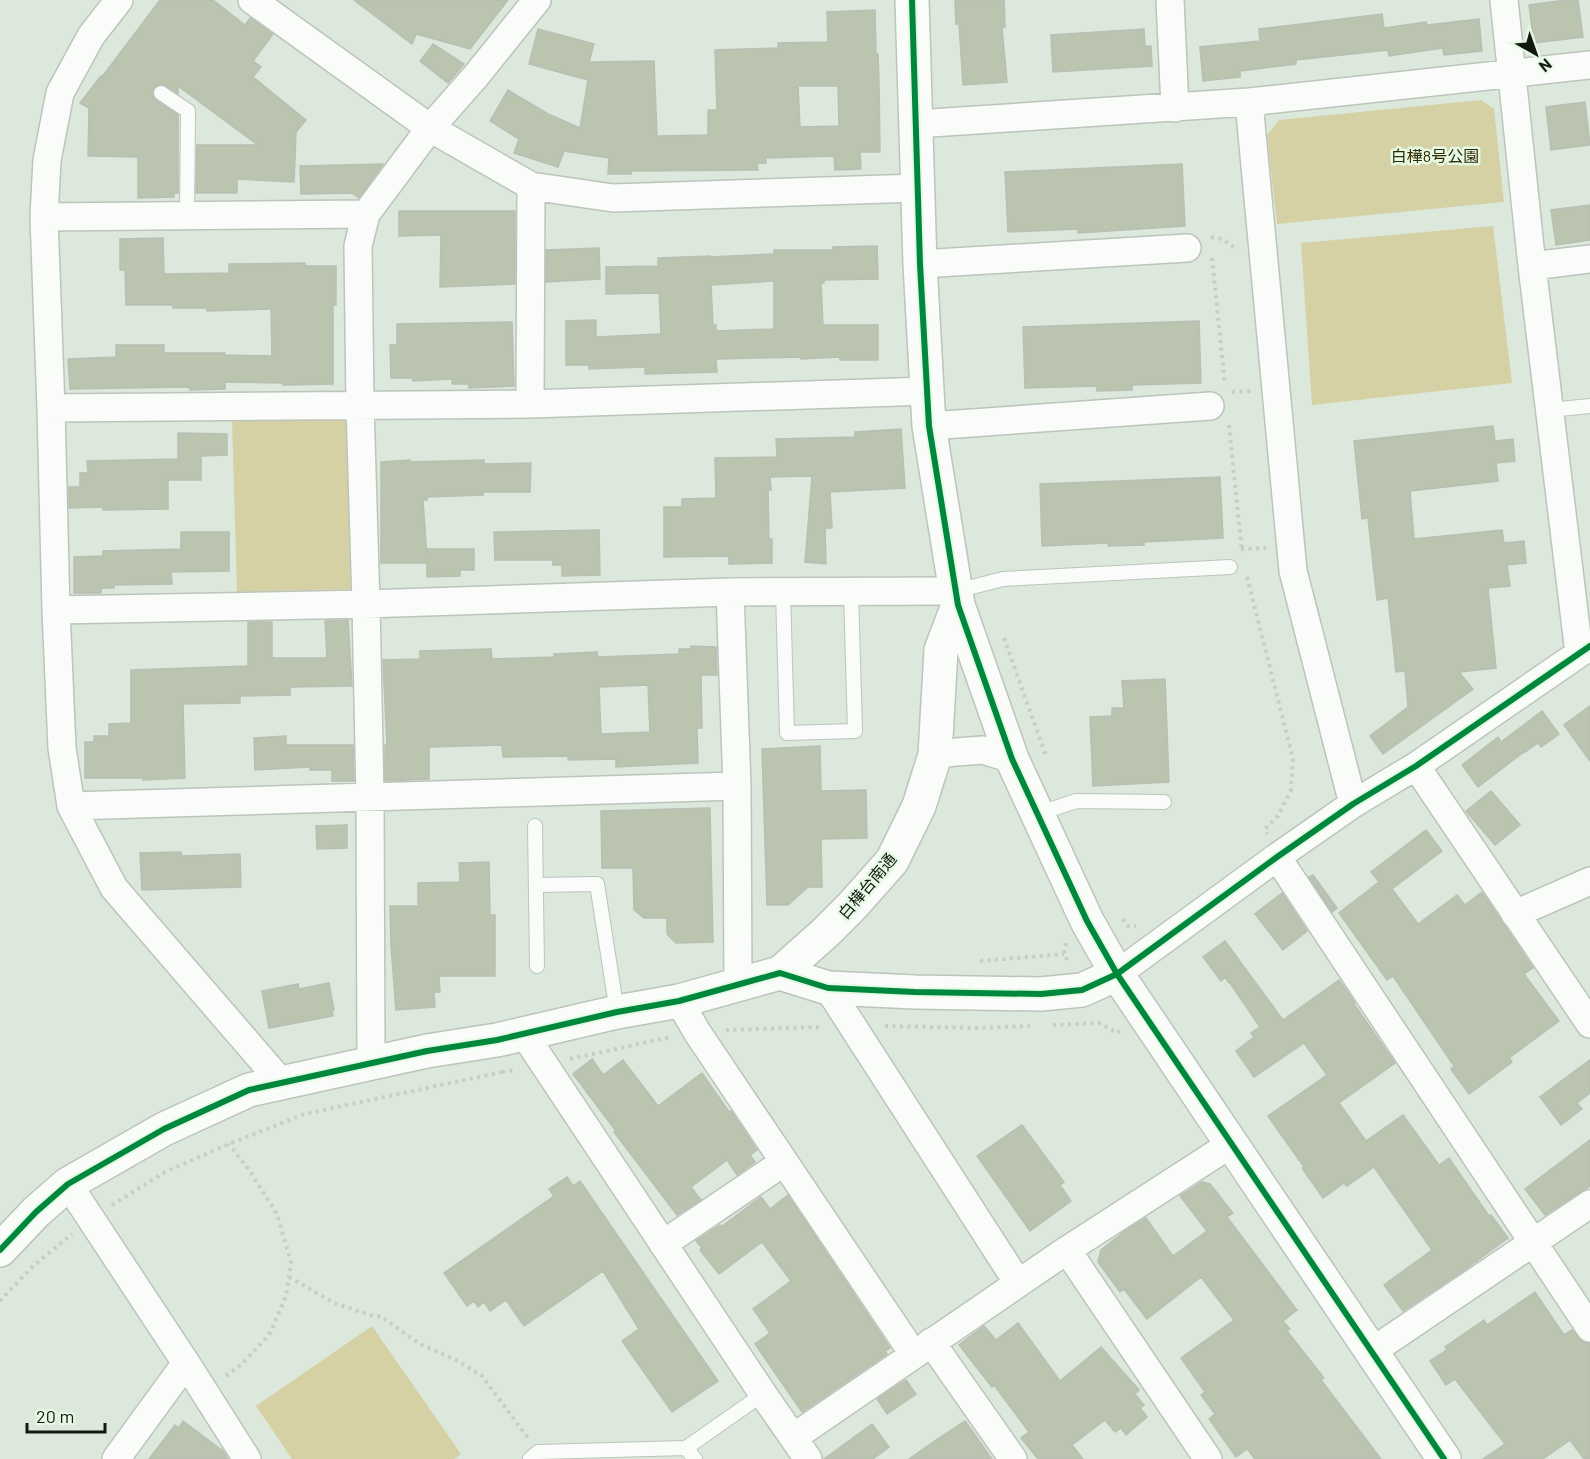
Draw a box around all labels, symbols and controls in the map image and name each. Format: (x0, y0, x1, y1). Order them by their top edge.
north arrow (1506, 24, 1566, 84)
text: N (1536, 55, 1556, 77)
park label: 白樺8号公園 (1391, 146, 1479, 165)
street label: 白樺台南通 (834, 849, 900, 922)
scale bar (27, 1396, 105, 1434)
text: 20 m (36, 1405, 74, 1427)

